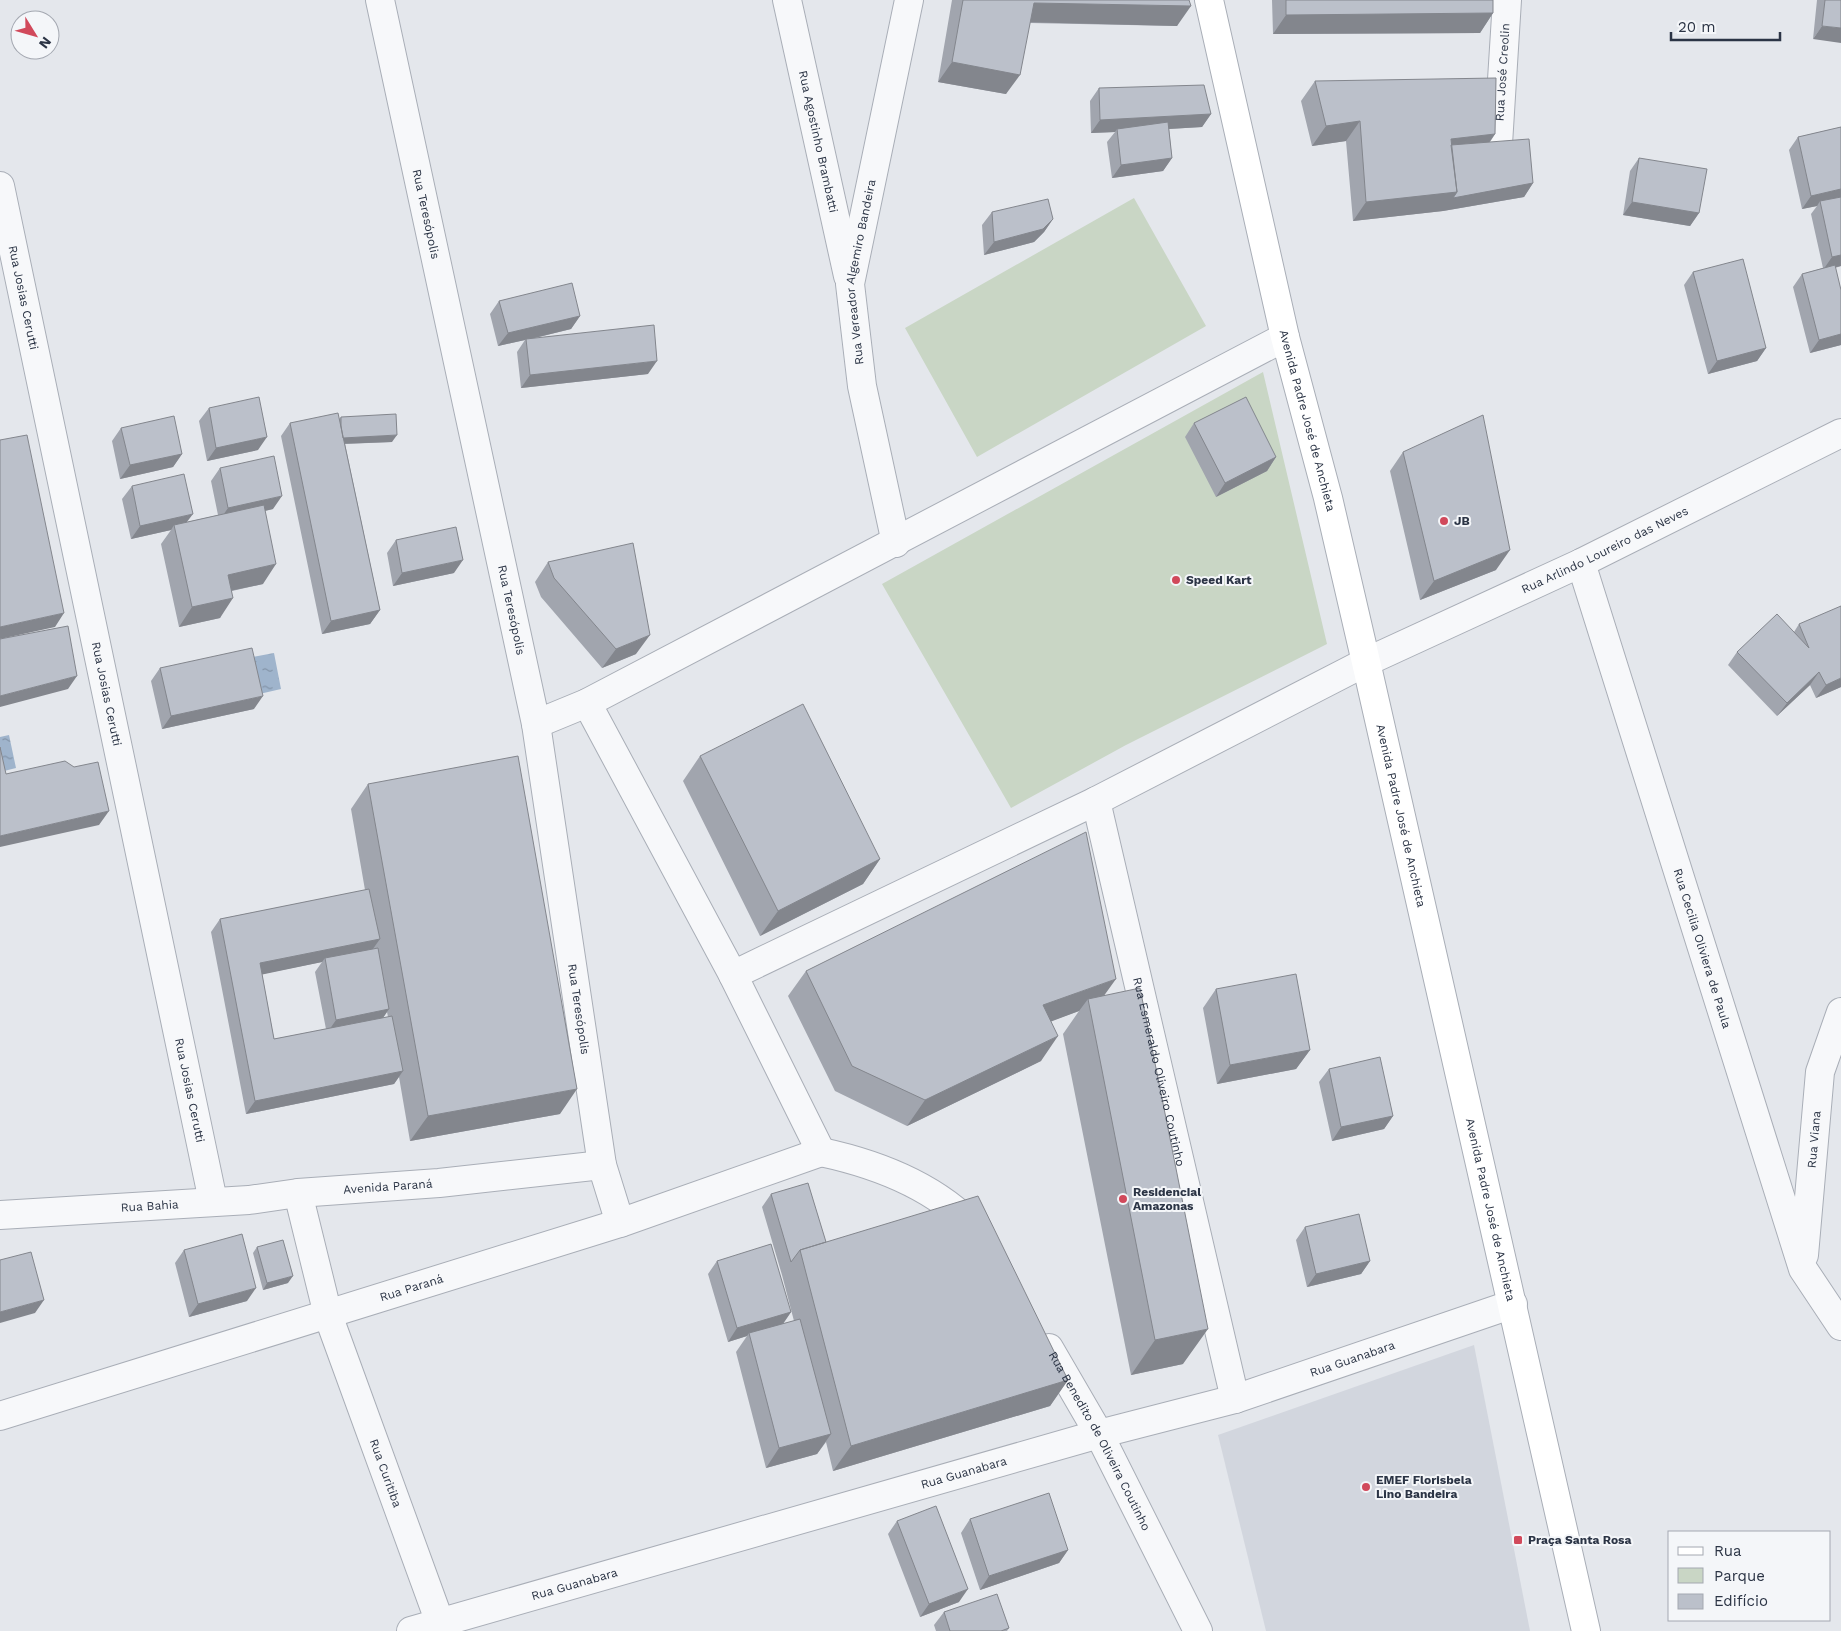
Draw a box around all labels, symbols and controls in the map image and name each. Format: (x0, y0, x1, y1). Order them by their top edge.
north arrow (10, 10, 60, 60)
scale bar (1671, 10, 1780, 42)
text: 20 m (1678, 18, 1716, 36)
street label: Rua José Creolin (1492, 23, 1513, 122)
text: N (36, 34, 55, 52)
street label: Rua Agostinho Brambatti (796, 69, 841, 214)
street label: Rua Teresópolis (410, 168, 443, 260)
street label: Rua Vereador Algemiro Bandeira (843, 178, 879, 366)
street label: Rua Josias Cerutti (6, 244, 41, 351)
street label: Avenida Padre José de Anchieta (1277, 329, 1338, 513)
street label: Rua Arlindo Loureiro das Neves (1519, 504, 1690, 596)
place label: JB (1454, 514, 1470, 528)
marker: JB (1438, 515, 1450, 527)
street label: Rua Teresópolis (495, 564, 528, 656)
place label: Speed Kart (1186, 573, 1252, 587)
marker: Speed Kart (1170, 574, 1182, 586)
street label: Rua Josias Cerutti (89, 641, 124, 747)
street label: Avenida Padre José de Anchieta (1373, 723, 1428, 909)
street label: Rua Cecilia Oliviera de Paula (1671, 867, 1734, 1030)
street label: Rua Teresópolis (565, 963, 592, 1056)
street label: Rua Esmeraldo Oliveiro Coutinho (1130, 976, 1188, 1168)
street label: Rua Josias Cerutti (172, 1037, 208, 1144)
street label: Rua Viana (1805, 1110, 1824, 1169)
street label: Avenida Padre José de Anchieta (1463, 1117, 1518, 1303)
street label: Avenida Paraná (343, 1176, 433, 1197)
place label: Residencial Amazonas (1133, 1185, 1201, 1213)
marker: Residencial Amazonas (1117, 1193, 1129, 1205)
street label: Rua Bahia (120, 1197, 179, 1215)
street label: Rua Paraná (378, 1271, 445, 1304)
street label: Rua Guanabara (1308, 1338, 1397, 1380)
street label: Rua Benedito de Oliveira Coutinho (1046, 1349, 1153, 1533)
street label: Rua Curitiba (367, 1437, 405, 1510)
street label: Rua Guanabara (919, 1454, 1009, 1492)
place label: EMEF Florisbela Lino Bandeira (1376, 1473, 1472, 1501)
marker: EMEF Florisbela Lino Bandeira (1360, 1481, 1372, 1493)
legend (1668, 1531, 1831, 1621)
place label: Praça Santa Rosa (1528, 1533, 1632, 1547)
marker: Praça Santa Rosa (1512, 1534, 1524, 1546)
text: Rua (1714, 1542, 1742, 1560)
street label: Rua Guanabara (530, 1565, 619, 1603)
text: Parque (1714, 1567, 1765, 1585)
text: Edifício (1714, 1592, 1768, 1610)

